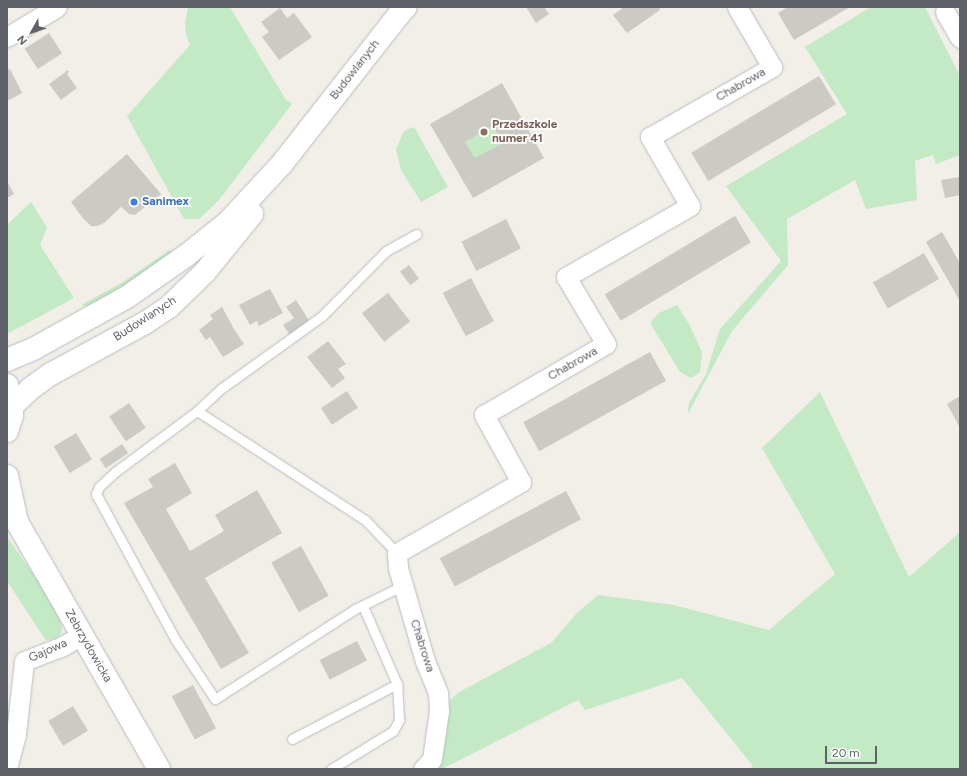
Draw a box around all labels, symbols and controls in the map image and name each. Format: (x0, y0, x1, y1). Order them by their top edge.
north arrow (12, 12, 52, 52)
text: N (15, 33, 30, 47)
street label: Budowlanych (327, 37, 383, 103)
street label: Chabrowa (714, 65, 768, 105)
place label: Przedszkole numer 41 (492, 118, 557, 146)
marker: Przedszkole numer 41 (479, 127, 489, 137)
place label: Sanimex (142, 195, 189, 209)
marker: Sanimex (129, 197, 139, 207)
street label: Budowlanych (111, 293, 179, 345)
street label: Chabrowa (546, 344, 600, 384)
street label: Zebrzydowicka (61, 607, 115, 685)
street label: Chabrowa (407, 618, 437, 674)
street label: Gajowa (27, 636, 69, 666)
scale bar (827, 738, 879, 764)
text: 20 m (832, 746, 860, 760)

